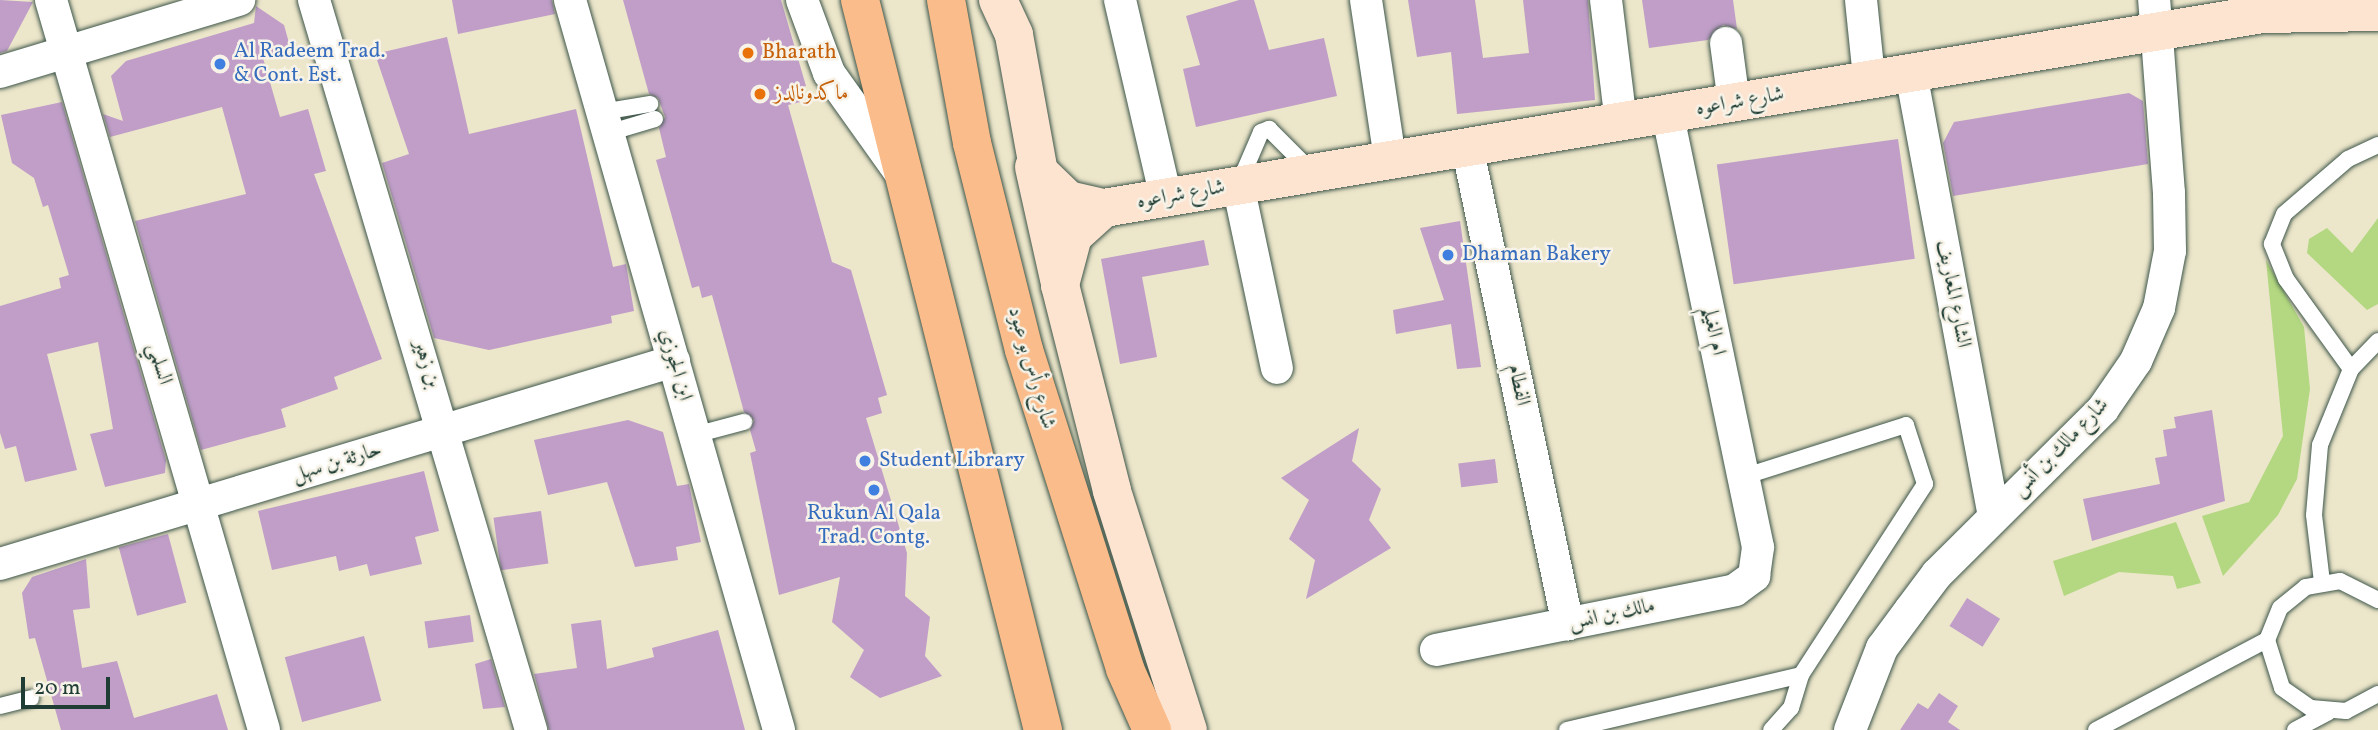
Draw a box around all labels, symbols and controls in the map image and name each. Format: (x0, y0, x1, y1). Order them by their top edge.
place label: Al Radeem Trad. & Cont. Est. (234, 39, 386, 89)
place label: Bharath (762, 40, 837, 66)
marker: Bharath (740, 45, 756, 61)
marker: Al Radeem Trad. & Cont. Est. (212, 56, 228, 72)
place label: ماكدونالدز (774, 81, 848, 107)
street label: شارع شراعوه (1694, 82, 1786, 122)
marker: ماكدونالدز (752, 86, 768, 102)
street label: شارع شراعوه (1135, 175, 1227, 215)
street label: الشارع المعاريف (1930, 238, 1976, 350)
place label: Dhaman Bakery (1462, 242, 1611, 268)
marker: Dhaman Bakery (1440, 247, 1456, 263)
street label: شارع رأس بو عبود (1001, 304, 1061, 432)
street label: ام الغيلم (1696, 304, 1730, 358)
street label: ابن الجوزي (653, 326, 697, 404)
street label: بن زهير (407, 337, 445, 391)
street label: السلمي (141, 340, 177, 388)
street label: الفطام (1501, 362, 1535, 408)
street label: شارع مالك بن أنس (2007, 393, 2115, 503)
street label: حارثة بن سهل (289, 437, 385, 489)
place label: Student Library (879, 448, 1025, 474)
marker: Student Library (857, 453, 873, 469)
marker: Rukun Al Qala Trad. Contg. (866, 482, 882, 498)
place label: Rukun Al Qala Trad. Contg. (807, 501, 941, 551)
street label: مالك بن انس (1567, 594, 1657, 636)
scale bar (24, 664, 114, 708)
text: 20 m (34, 674, 80, 703)

